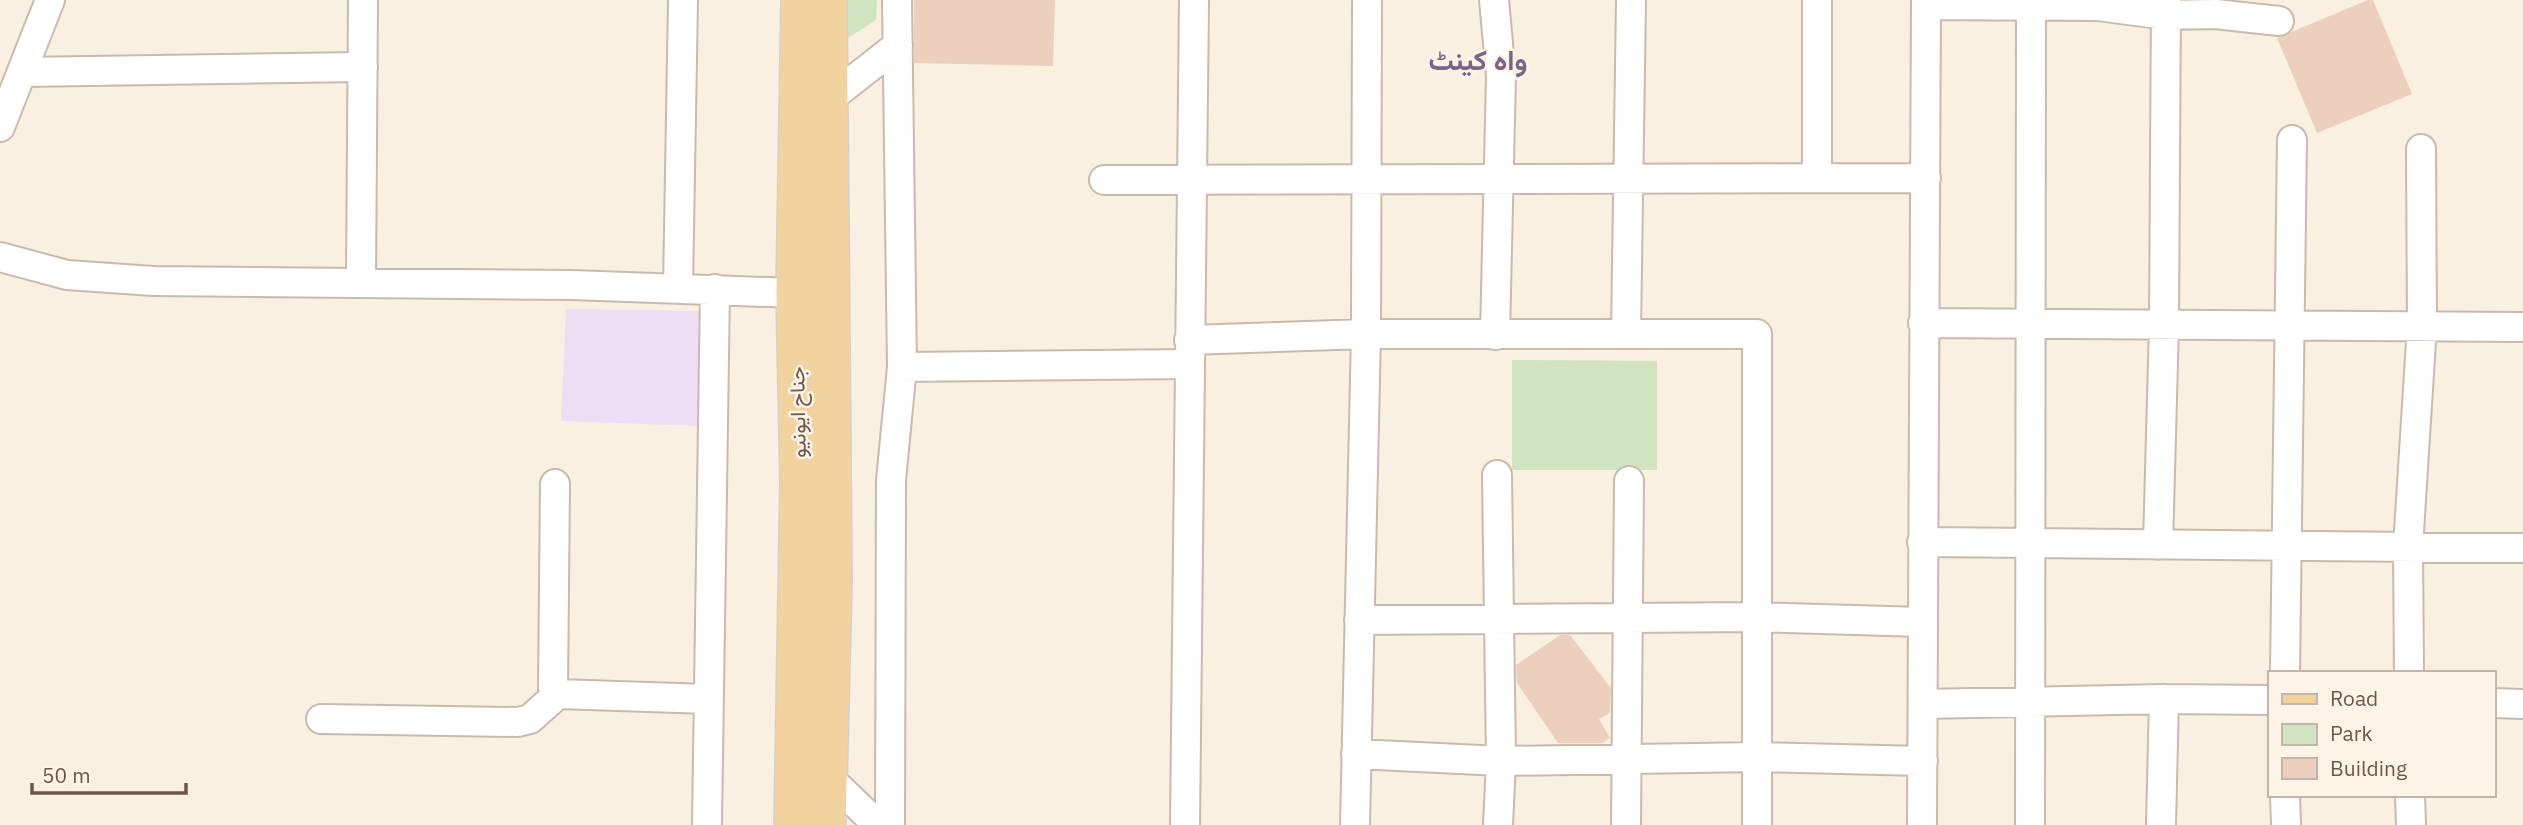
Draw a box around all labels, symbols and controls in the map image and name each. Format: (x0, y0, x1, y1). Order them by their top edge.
district label: واہ کینٹ (1428, 41, 1528, 78)
street label: جناح ایونیو (782, 366, 813, 458)
legend (2268, 671, 2495, 797)
text: Road (2330, 684, 2378, 712)
text: Park (2330, 719, 2373, 747)
scale bar (32, 752, 186, 796)
text: Building (2330, 754, 2407, 782)
text: 50 m (42, 761, 91, 789)

